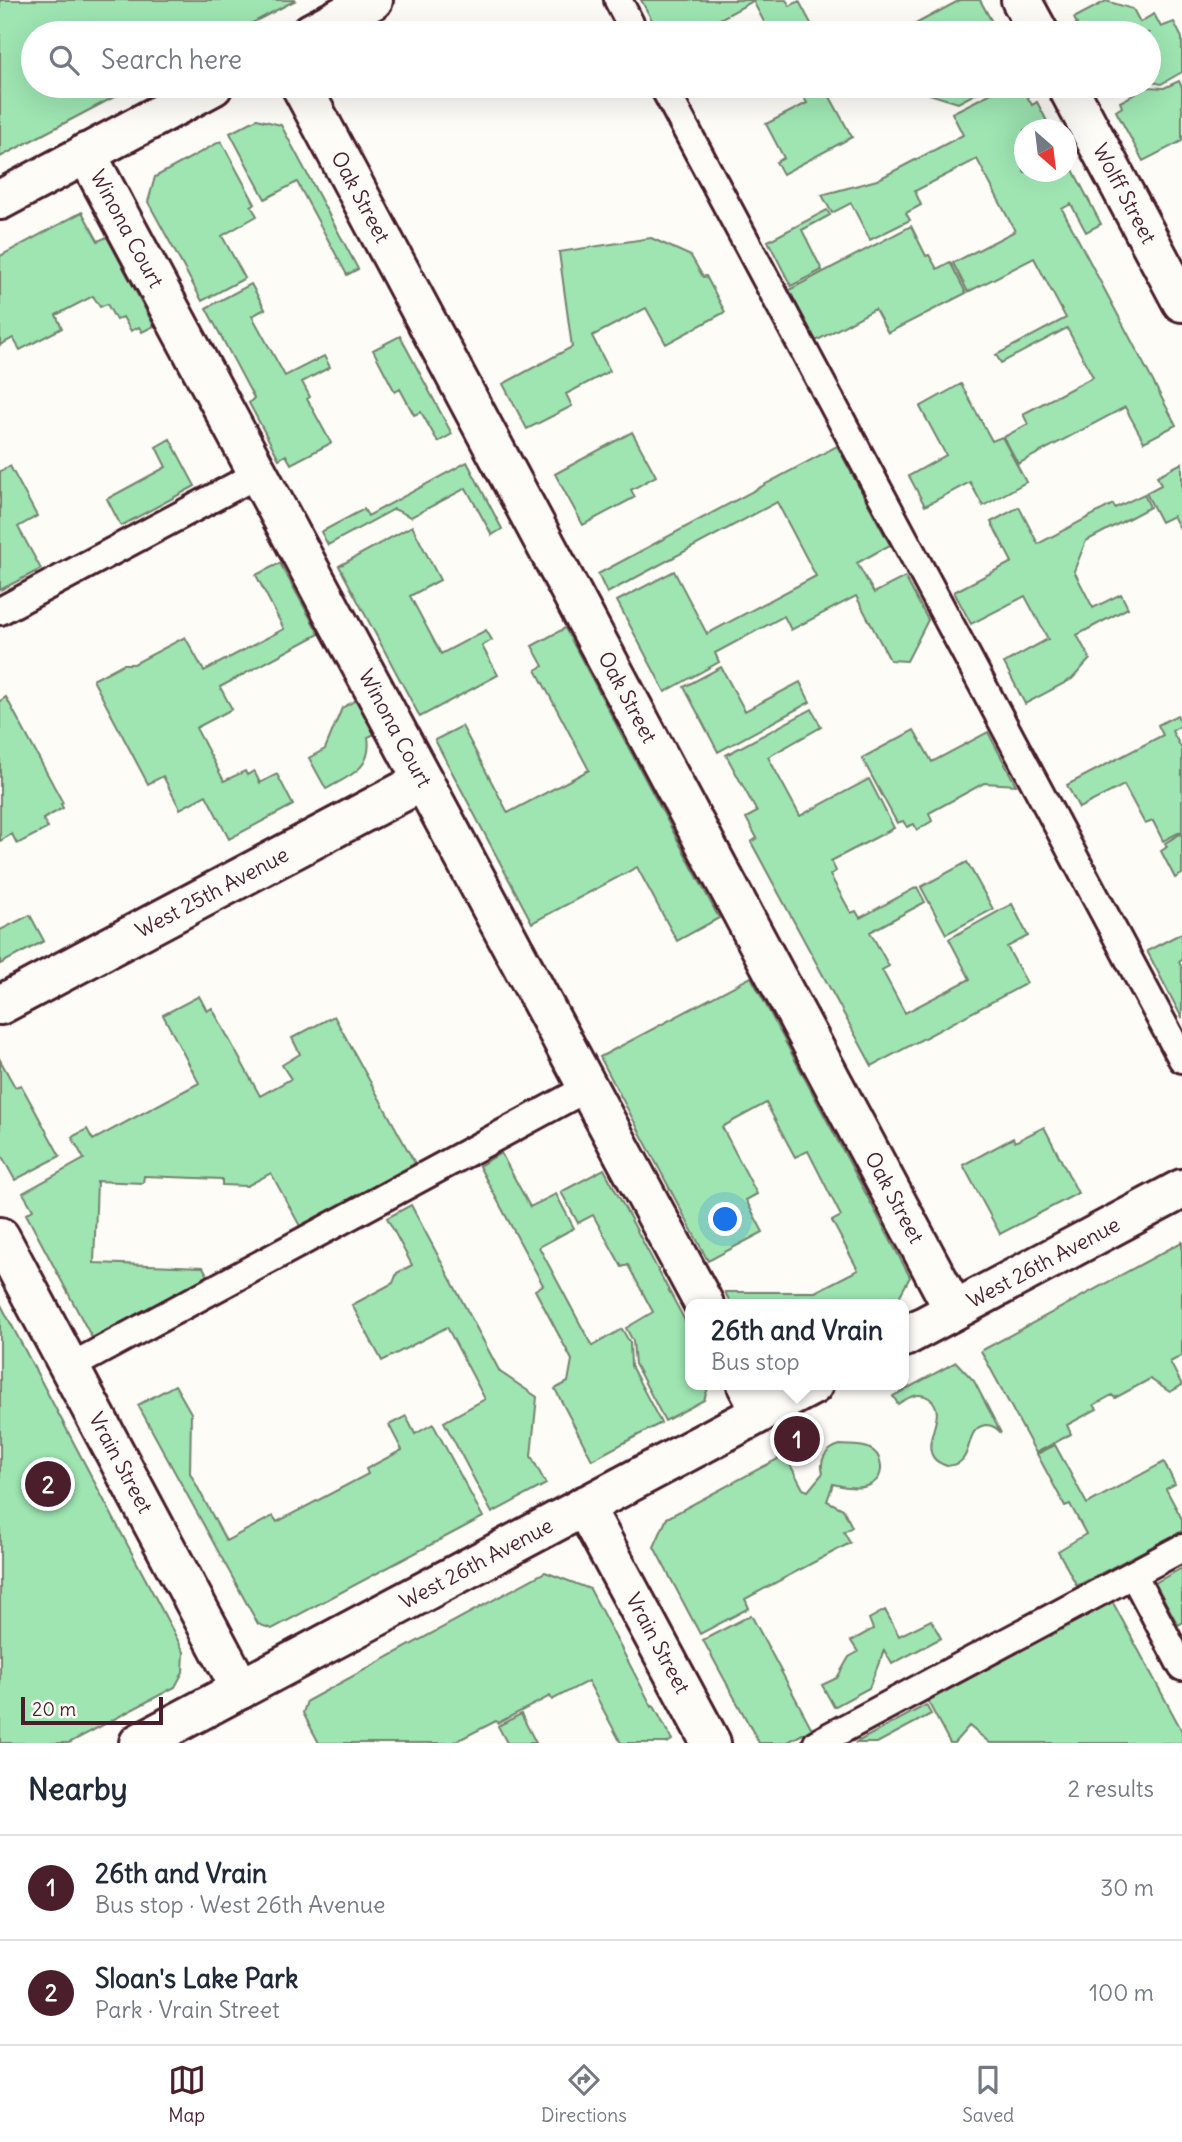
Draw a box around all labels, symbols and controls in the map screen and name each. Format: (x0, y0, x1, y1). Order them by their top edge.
search box (21, 21, 1161, 98)
icon: search (45, 41, 83, 79)
text: Search here (101, 43, 242, 76)
north arrow (1014, 119, 1077, 182)
street label: Wolff Street (1087, 139, 1162, 248)
street label: Oak Street (325, 146, 396, 247)
street label: Winona Court (84, 165, 170, 292)
street label: Oak Street (592, 647, 663, 748)
street label: Winona Court (353, 664, 438, 792)
street label: West 25th Avenue (131, 841, 293, 944)
street label: Oak Street (859, 1147, 930, 1248)
your location (708, 1202, 742, 1236)
street label: West 26th Avenue (962, 1211, 1124, 1314)
popup (685, 1299, 909, 1390)
text: 26th and Vrain (711, 1314, 883, 1347)
text: Bus stop (711, 1347, 800, 1376)
street label: Vrain Street (83, 1407, 159, 1518)
pin: 1 (774, 1413, 820, 1465)
pin: 2 (25, 1458, 71, 1510)
street label: West 26th Avenue (395, 1512, 557, 1615)
street label: Vrain Street (620, 1588, 696, 1698)
scale bar (21, 1694, 163, 1726)
text: 20 m (32, 1697, 76, 1721)
text: Nearby (28, 1770, 128, 1808)
text: 2 results (1068, 1774, 1154, 1803)
text: 26th and Vrain (95, 1857, 267, 1890)
text: 1 (46, 1873, 56, 1902)
text: 30 m (1100, 1873, 1154, 1902)
text: Bus stop · West 26th Avenue (95, 1890, 385, 1919)
text: Sloan's Lake Park (95, 1962, 298, 1995)
text: 2 (45, 1978, 57, 2007)
text: 100 m (1089, 1978, 1154, 2007)
text: Park · Vrain Street (95, 1995, 280, 2024)
tab: Map (168, 2061, 206, 2127)
tab: Directions (541, 2061, 627, 2127)
tab: Saved (962, 2061, 1014, 2127)

